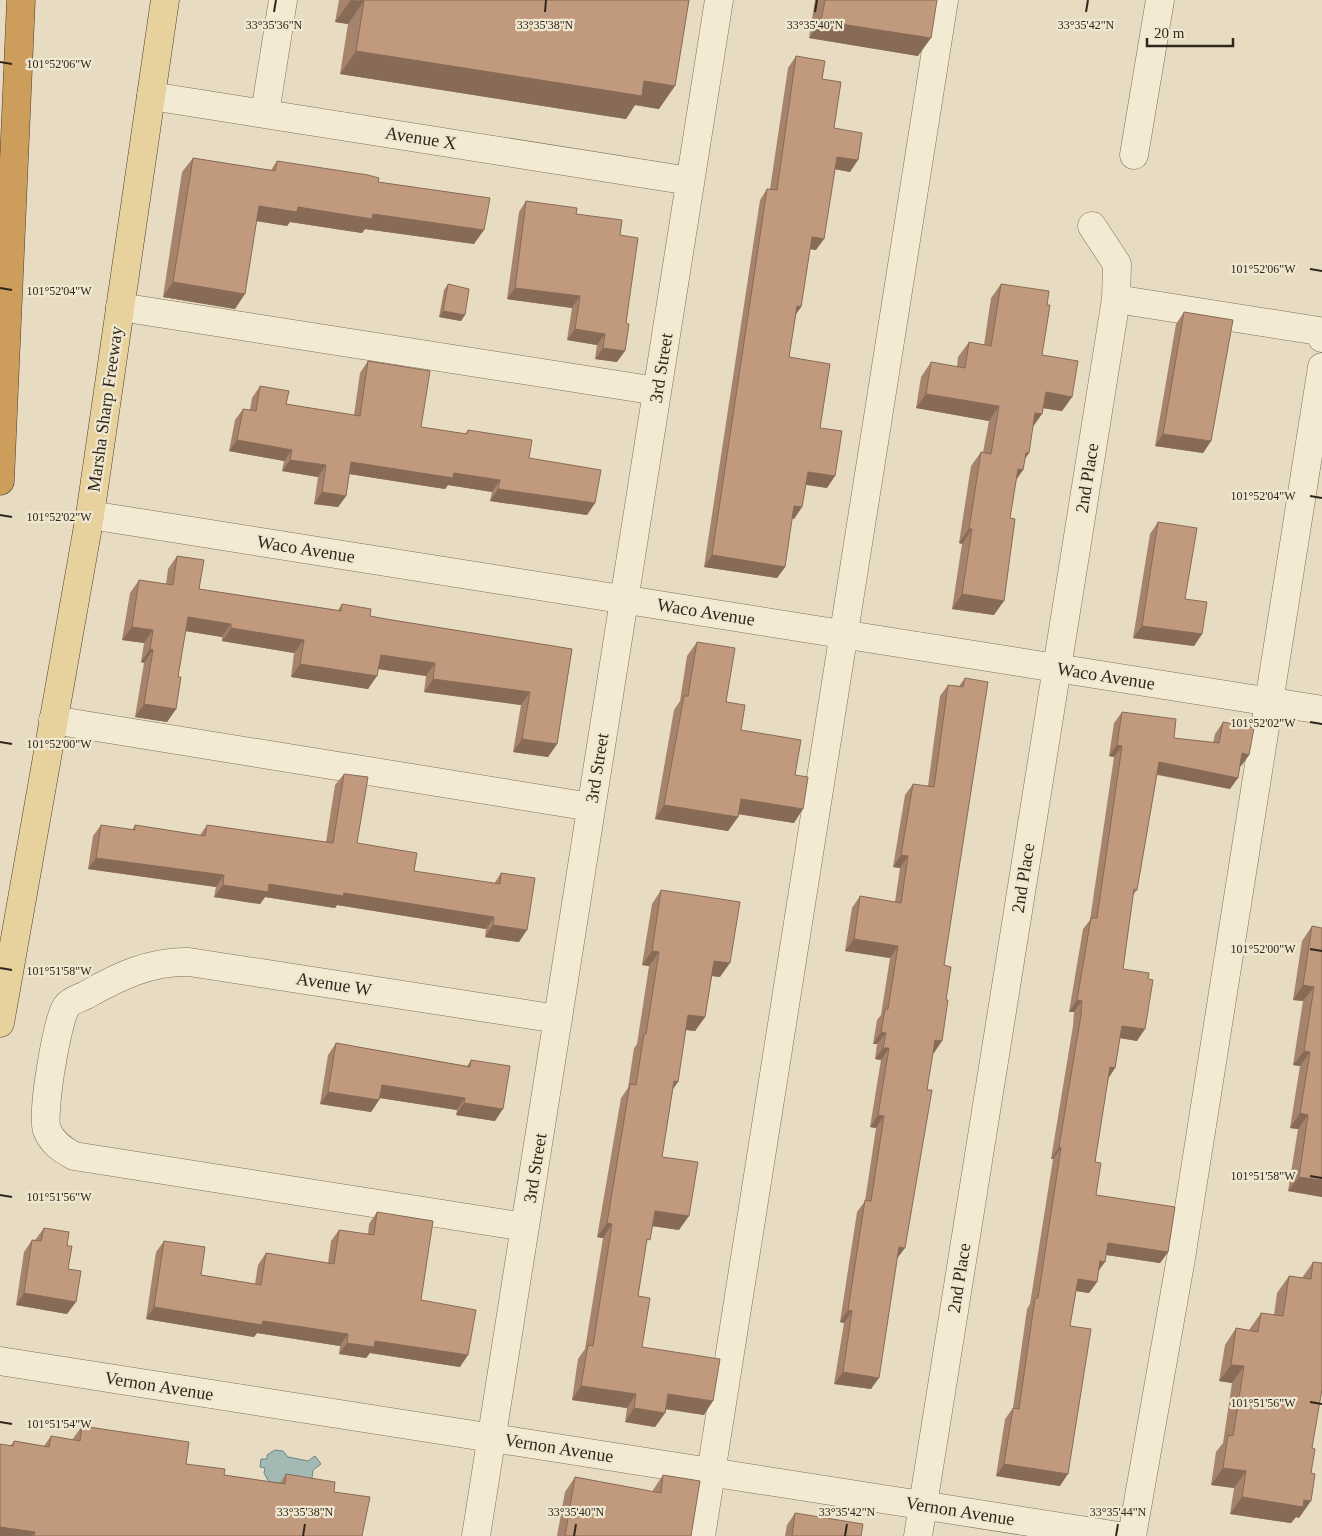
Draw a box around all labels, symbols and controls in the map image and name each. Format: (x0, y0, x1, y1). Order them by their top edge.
scale bar (1147, 15, 1233, 47)
text: 33°35'36"N (246, 18, 303, 32)
text: 33°35'38"N (517, 18, 574, 32)
text: 33°35'40"N (787, 18, 844, 32)
text: 33°35'42"N (1058, 18, 1115, 32)
text: 20 m (1154, 25, 1185, 41)
text: 101°52'06"W (26, 57, 92, 71)
street label: Avenue X (384, 122, 458, 154)
text: 101°52'06"W (1230, 262, 1296, 276)
text: 101°52'04"W (26, 284, 92, 298)
street label: Marsha Sharp Freeway (83, 325, 127, 493)
street label: 3rd Street (646, 332, 676, 404)
street label: 2nd Place (1072, 442, 1102, 514)
text: 101°52'04"W (1230, 489, 1296, 503)
text: 101°52'02"W (26, 510, 92, 524)
street label: Waco Avenue (256, 531, 356, 567)
street label: Waco Avenue (656, 594, 756, 630)
street label: Waco Avenue (1056, 658, 1156, 694)
text: 101°52'02"W (1230, 716, 1296, 730)
street label: 3rd Street (582, 732, 612, 804)
text: 101°52'00"W (26, 737, 92, 751)
street label: 2nd Place (1008, 842, 1038, 914)
text: 101°52'00"W (1230, 942, 1296, 956)
text: 101°51'58"W (26, 964, 92, 978)
street label: Avenue W (295, 968, 373, 1000)
street label: 3rd Street (520, 1132, 550, 1204)
text: 101°51'58"W (1230, 1169, 1296, 1183)
text: 101°51'56"W (26, 1190, 92, 1204)
street label: 2nd Place (944, 1242, 974, 1314)
street label: Vernon Avenue (103, 1368, 215, 1404)
text: 101°51'56"W (1230, 1396, 1296, 1410)
text: 101°51'54"W (26, 1417, 92, 1431)
street label: Vernon Avenue (503, 1430, 615, 1466)
street label: Vernon Avenue (904, 1493, 1016, 1529)
text: 33°35'38"N (277, 1505, 334, 1519)
text: 33°35'40"N (548, 1505, 605, 1519)
text: 33°35'42"N (819, 1505, 876, 1519)
text: 33°35'44"N (1090, 1505, 1147, 1519)

